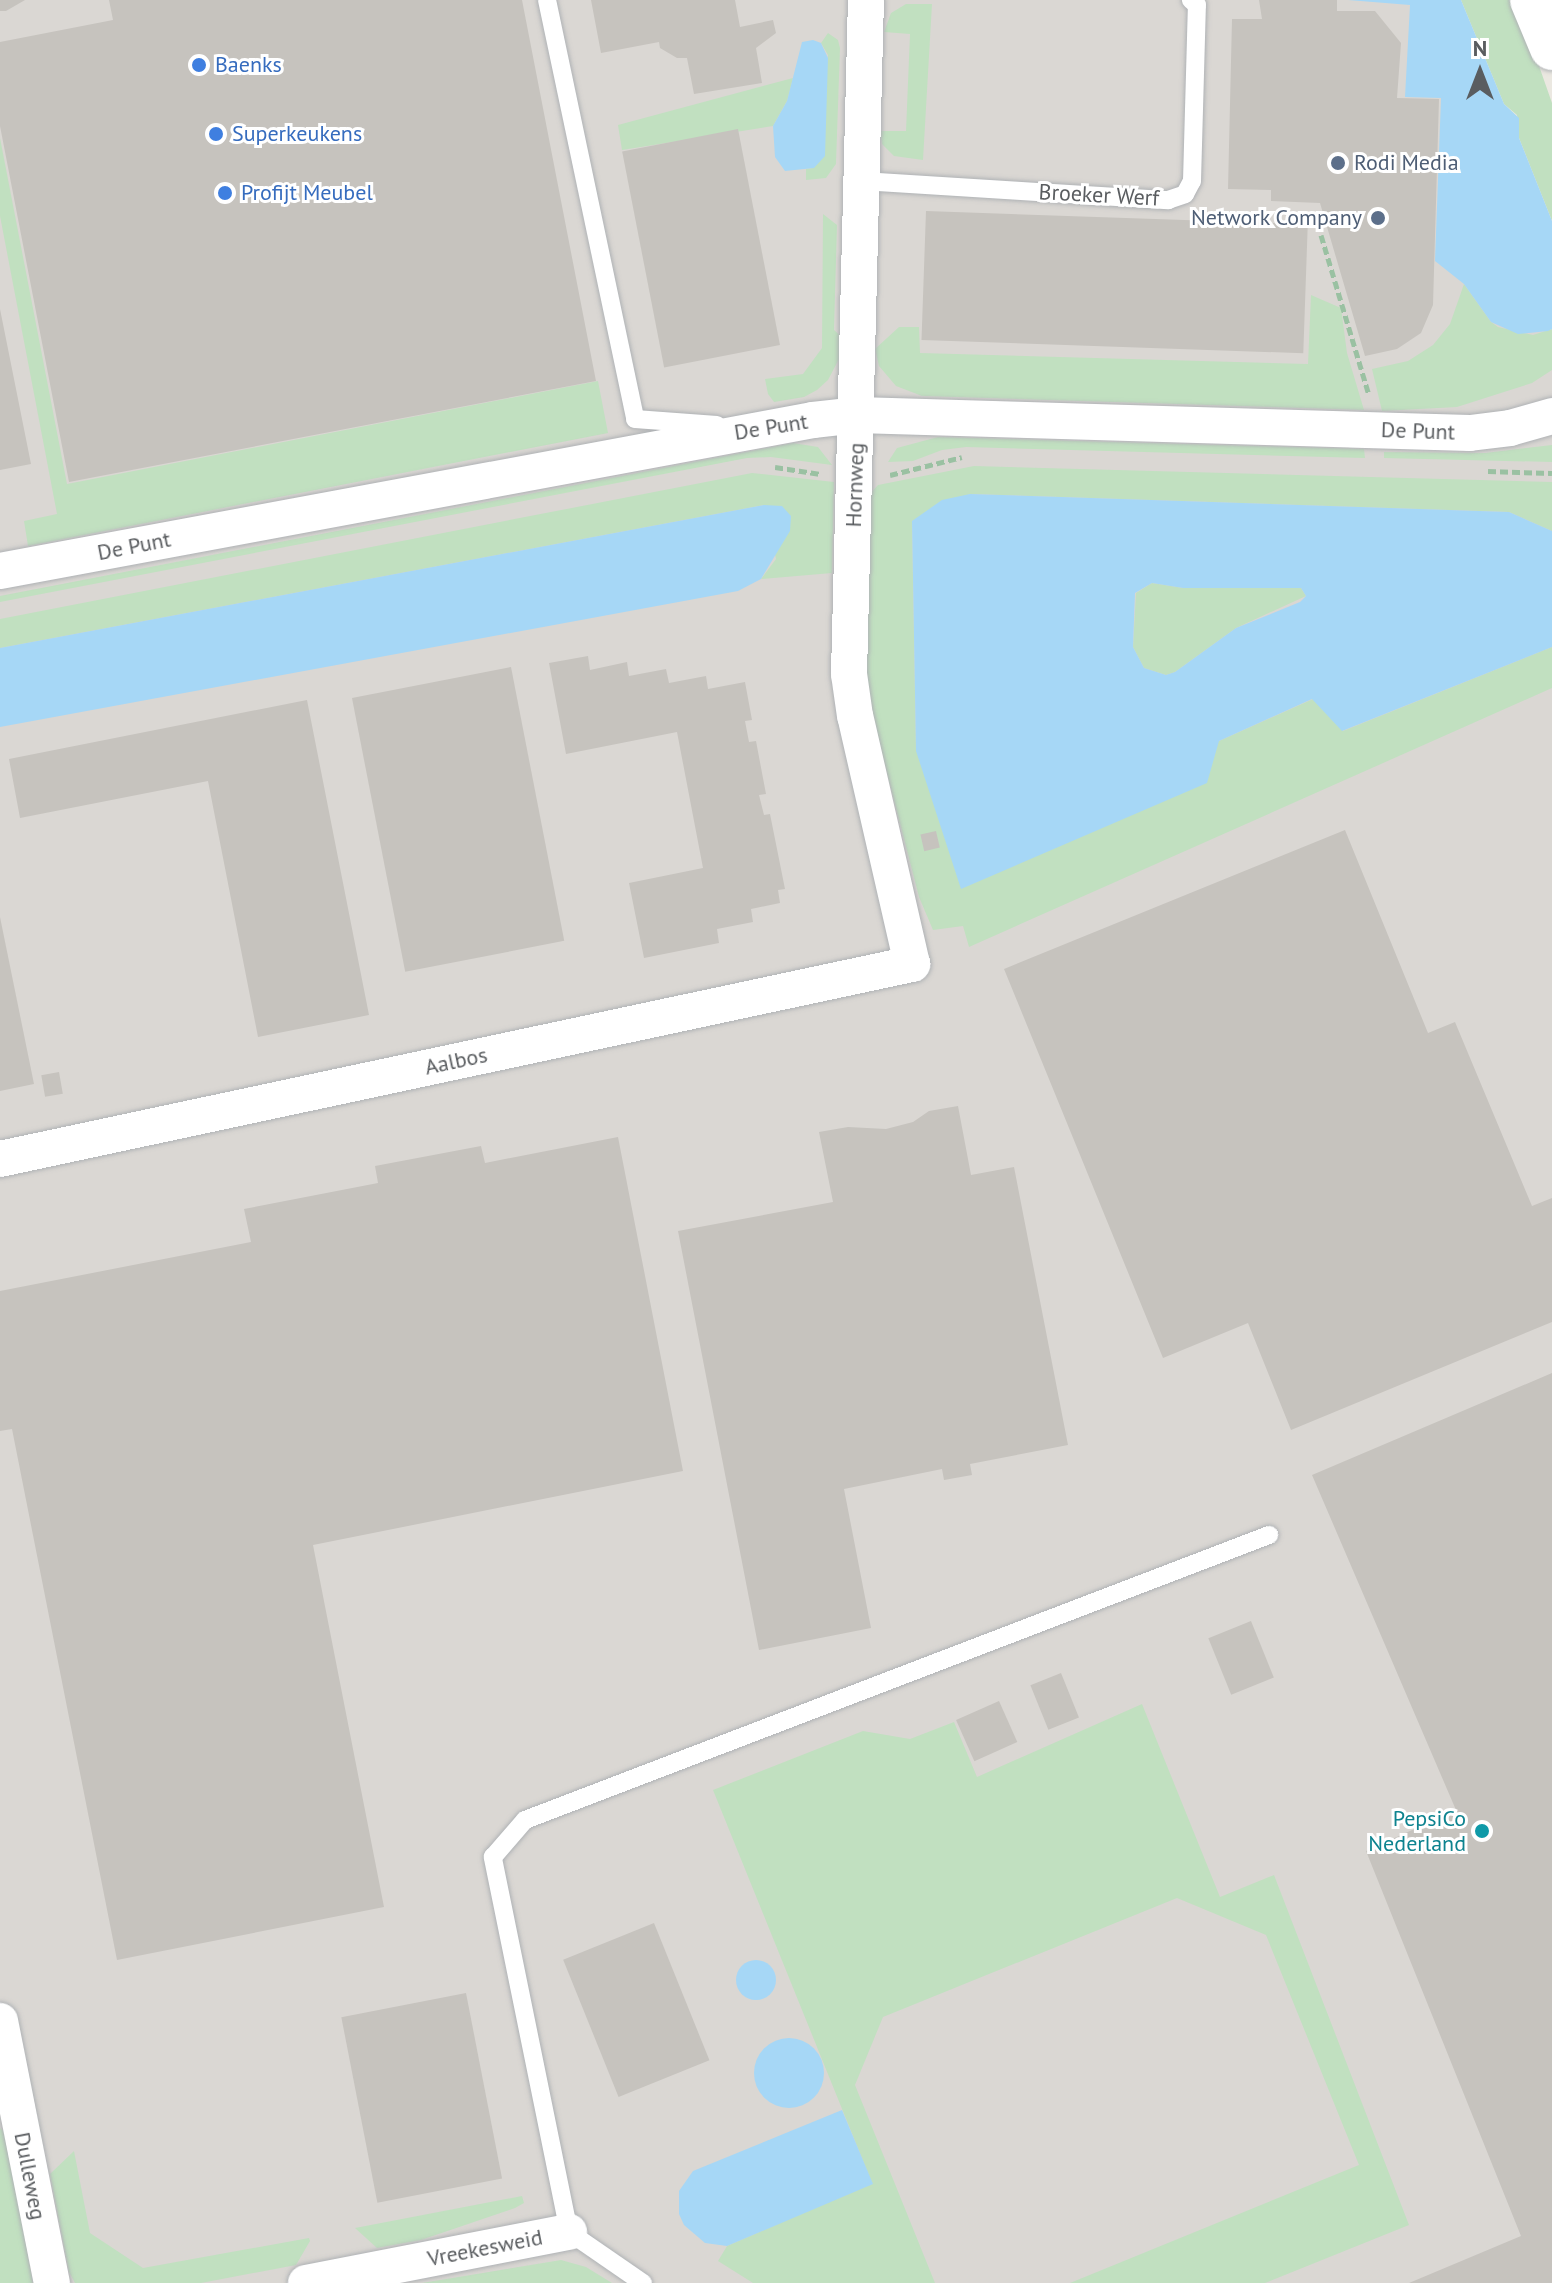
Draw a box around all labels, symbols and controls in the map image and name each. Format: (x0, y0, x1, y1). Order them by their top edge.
north arrow (1440, 32, 1520, 112)
text: N (1473, 34, 1487, 62)
place label: Baenks (215, 52, 282, 78)
marker: Baenks (190, 56, 208, 74)
place label: Superkeukens (232, 121, 362, 147)
marker: Superkeukens (207, 125, 225, 143)
place label: Rodi Media (1354, 150, 1459, 176)
marker: Rodi Media (1329, 154, 1347, 172)
street label: Broeker Werf (1038, 179, 1160, 211)
place label: Profijt Meubel (241, 180, 373, 206)
marker: Profijt Meubel (216, 184, 234, 202)
place label: Network Company (1190, 205, 1362, 231)
marker: Network Company (1369, 209, 1387, 227)
street label: De Punt (732, 408, 810, 446)
street label: De Punt (1380, 417, 1456, 445)
street label: Hornweg (840, 442, 870, 528)
street label: De Punt (95, 526, 173, 566)
street label: Aalbos (422, 1042, 490, 1080)
place label: PepsiCo Nederland (1368, 1805, 1466, 1856)
marker: PepsiCo Nederland (1473, 1822, 1491, 1840)
street label: Dulleweg (9, 2130, 51, 2222)
street label: Vreekesweid (425, 2224, 545, 2272)

